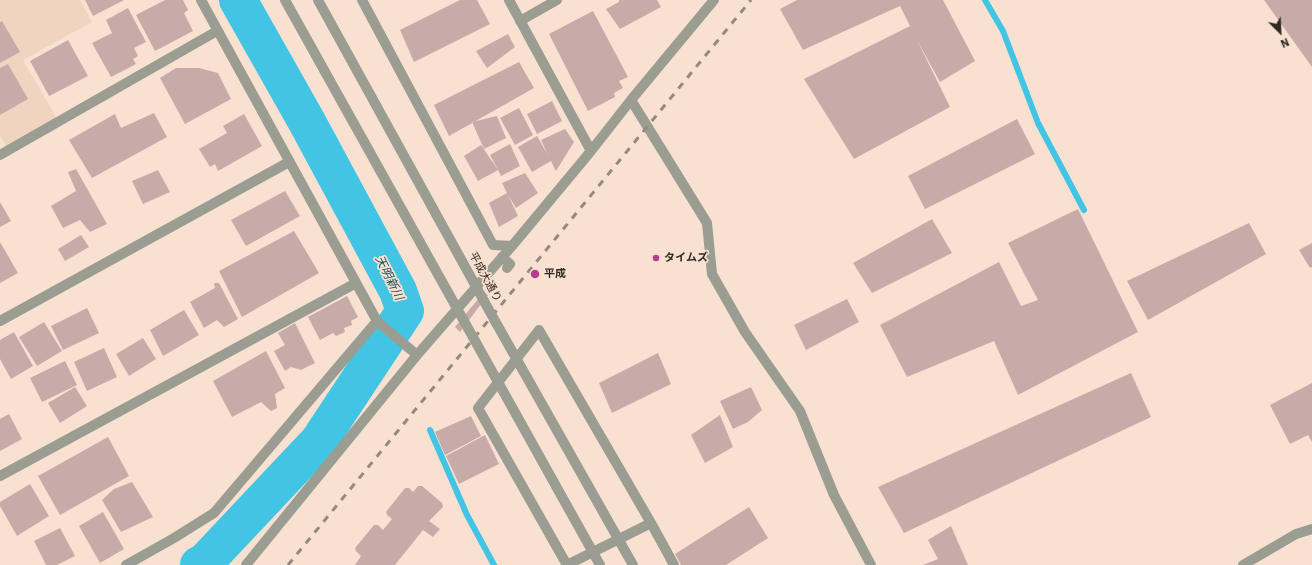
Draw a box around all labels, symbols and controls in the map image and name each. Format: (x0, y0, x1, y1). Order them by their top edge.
north arrow (1260, 12, 1300, 52)
text: N (1278, 35, 1291, 51)
street label: 平成大通り (466, 250, 504, 304)
place label: タイムズ (664, 251, 708, 265)
water label: 天明新川 (372, 253, 406, 303)
marker: タイムズ (651, 253, 661, 263)
place label: 平成 (544, 267, 566, 281)
marker: 平成 (529, 268, 541, 280)

